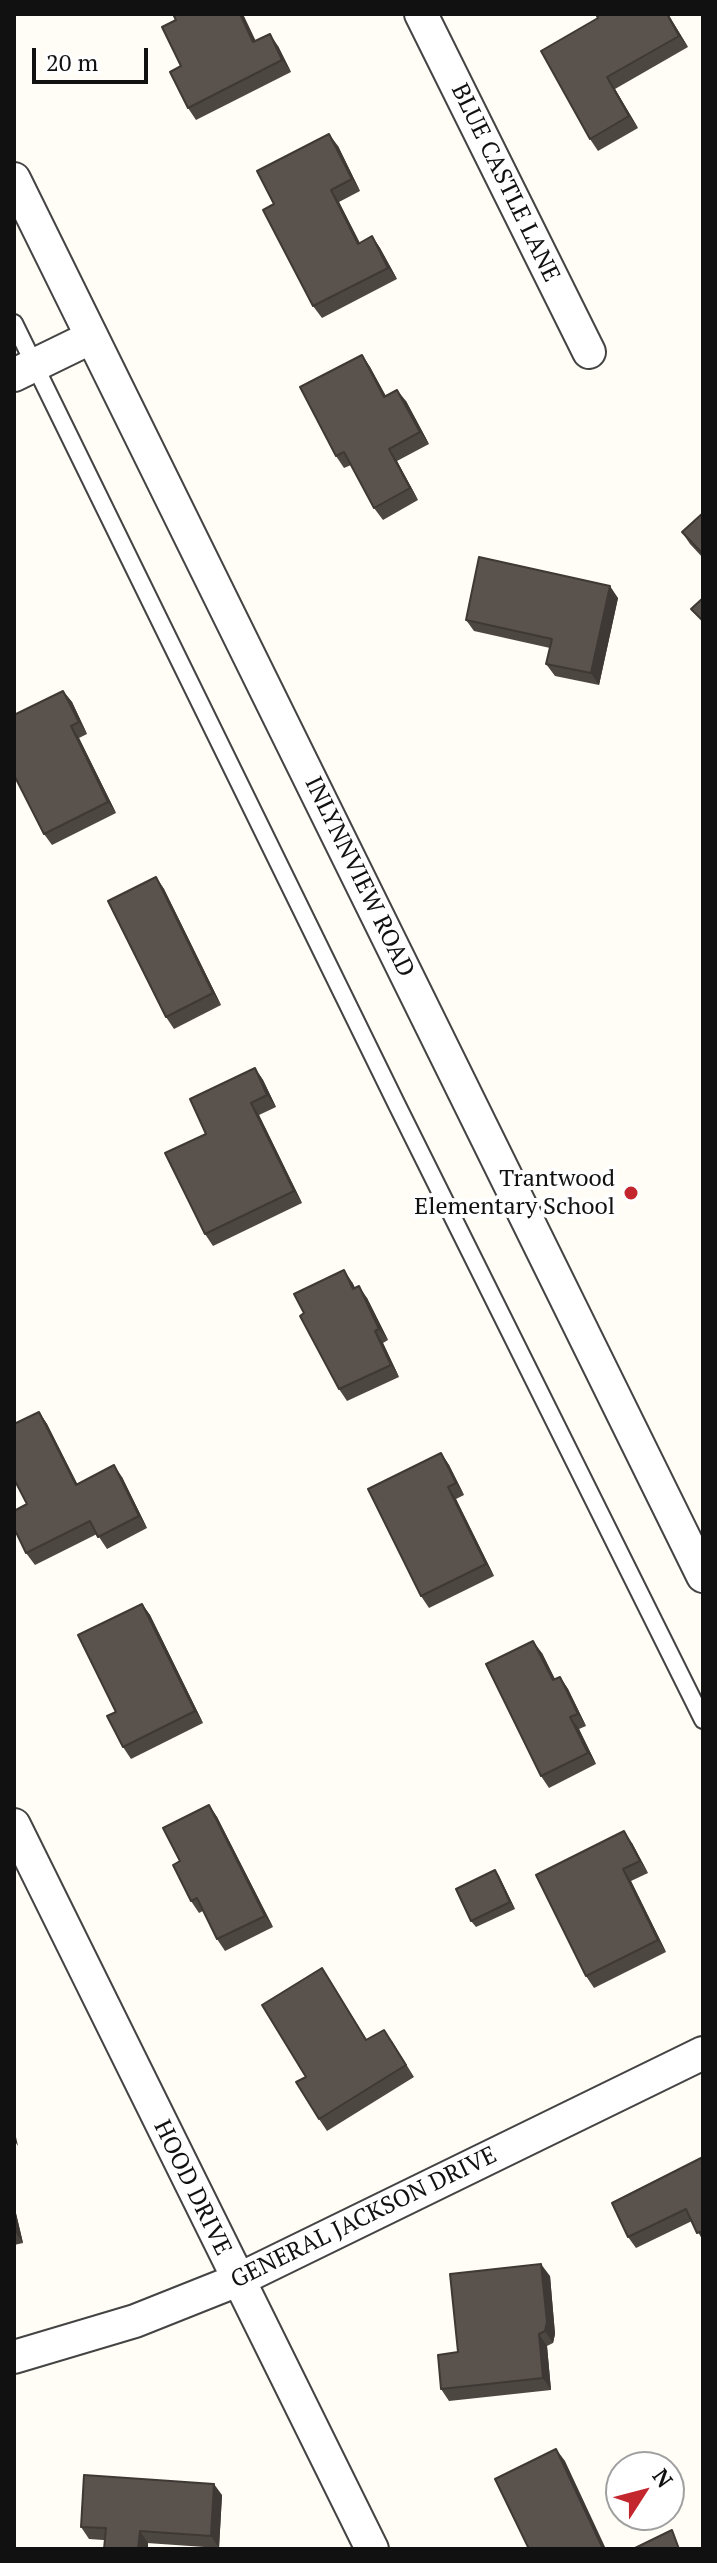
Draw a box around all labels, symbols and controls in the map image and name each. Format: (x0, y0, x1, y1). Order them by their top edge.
scale bar (36, 32, 152, 82)
text: 20 m (46, 46, 98, 78)
street label: BLUE CASTLE LANE (445, 79, 565, 287)
street label: INLYNNVIEW ROAD (298, 772, 420, 982)
place label: Trantwood Elementary School (414, 1165, 615, 1221)
marker: Trantwood Elementary School (622, 1184, 640, 1202)
street label: HOOD DRIVE (147, 2116, 237, 2260)
street label: GENERAL JACKSON DRIVE (226, 2141, 502, 2295)
north arrow (605, 2451, 685, 2531)
text: N (647, 2463, 680, 2493)

